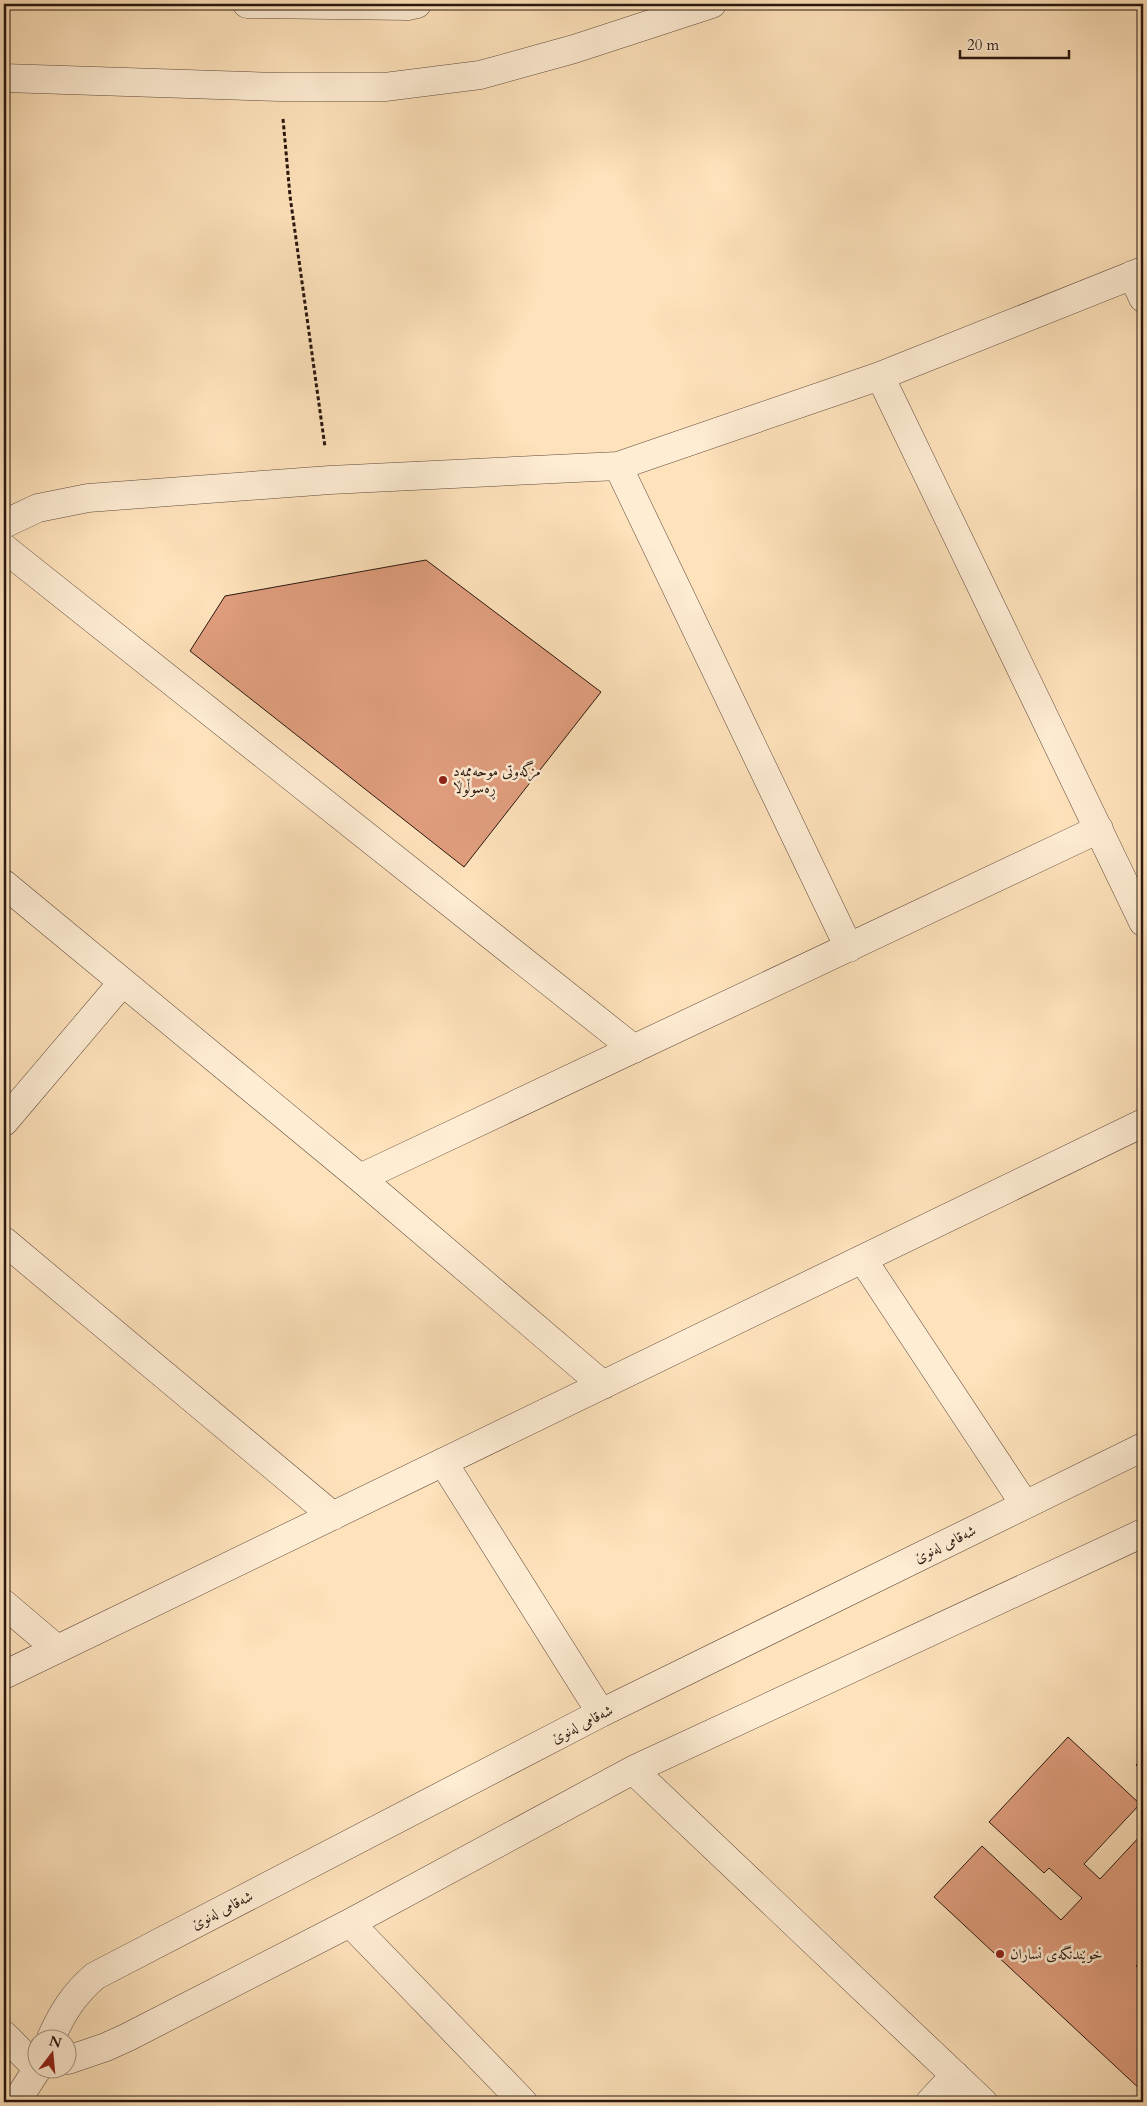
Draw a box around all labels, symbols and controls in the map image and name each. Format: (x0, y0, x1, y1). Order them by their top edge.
scale bar (960, 28, 1068, 60)
text: 20 m (967, 35, 999, 55)
place label: مزگەوتی موحەممەد ڕەسوڵوڵا (453, 760, 541, 800)
marker: مزگەوتی موحەممەد ڕەسوڵوڵا (437, 774, 449, 786)
street label: شەقامی لەنوێ (911, 1520, 979, 1568)
street label: شەقامی لەنوێ (548, 1700, 616, 1748)
street label: شەقامی لەنوێ (188, 1886, 256, 1934)
place label: خوێندنگەی نساران (1010, 1944, 1103, 1964)
marker: خوێندنگەی نساران (994, 1948, 1006, 1960)
north arrow (28, 2028, 78, 2078)
text: N (47, 2031, 64, 2053)

